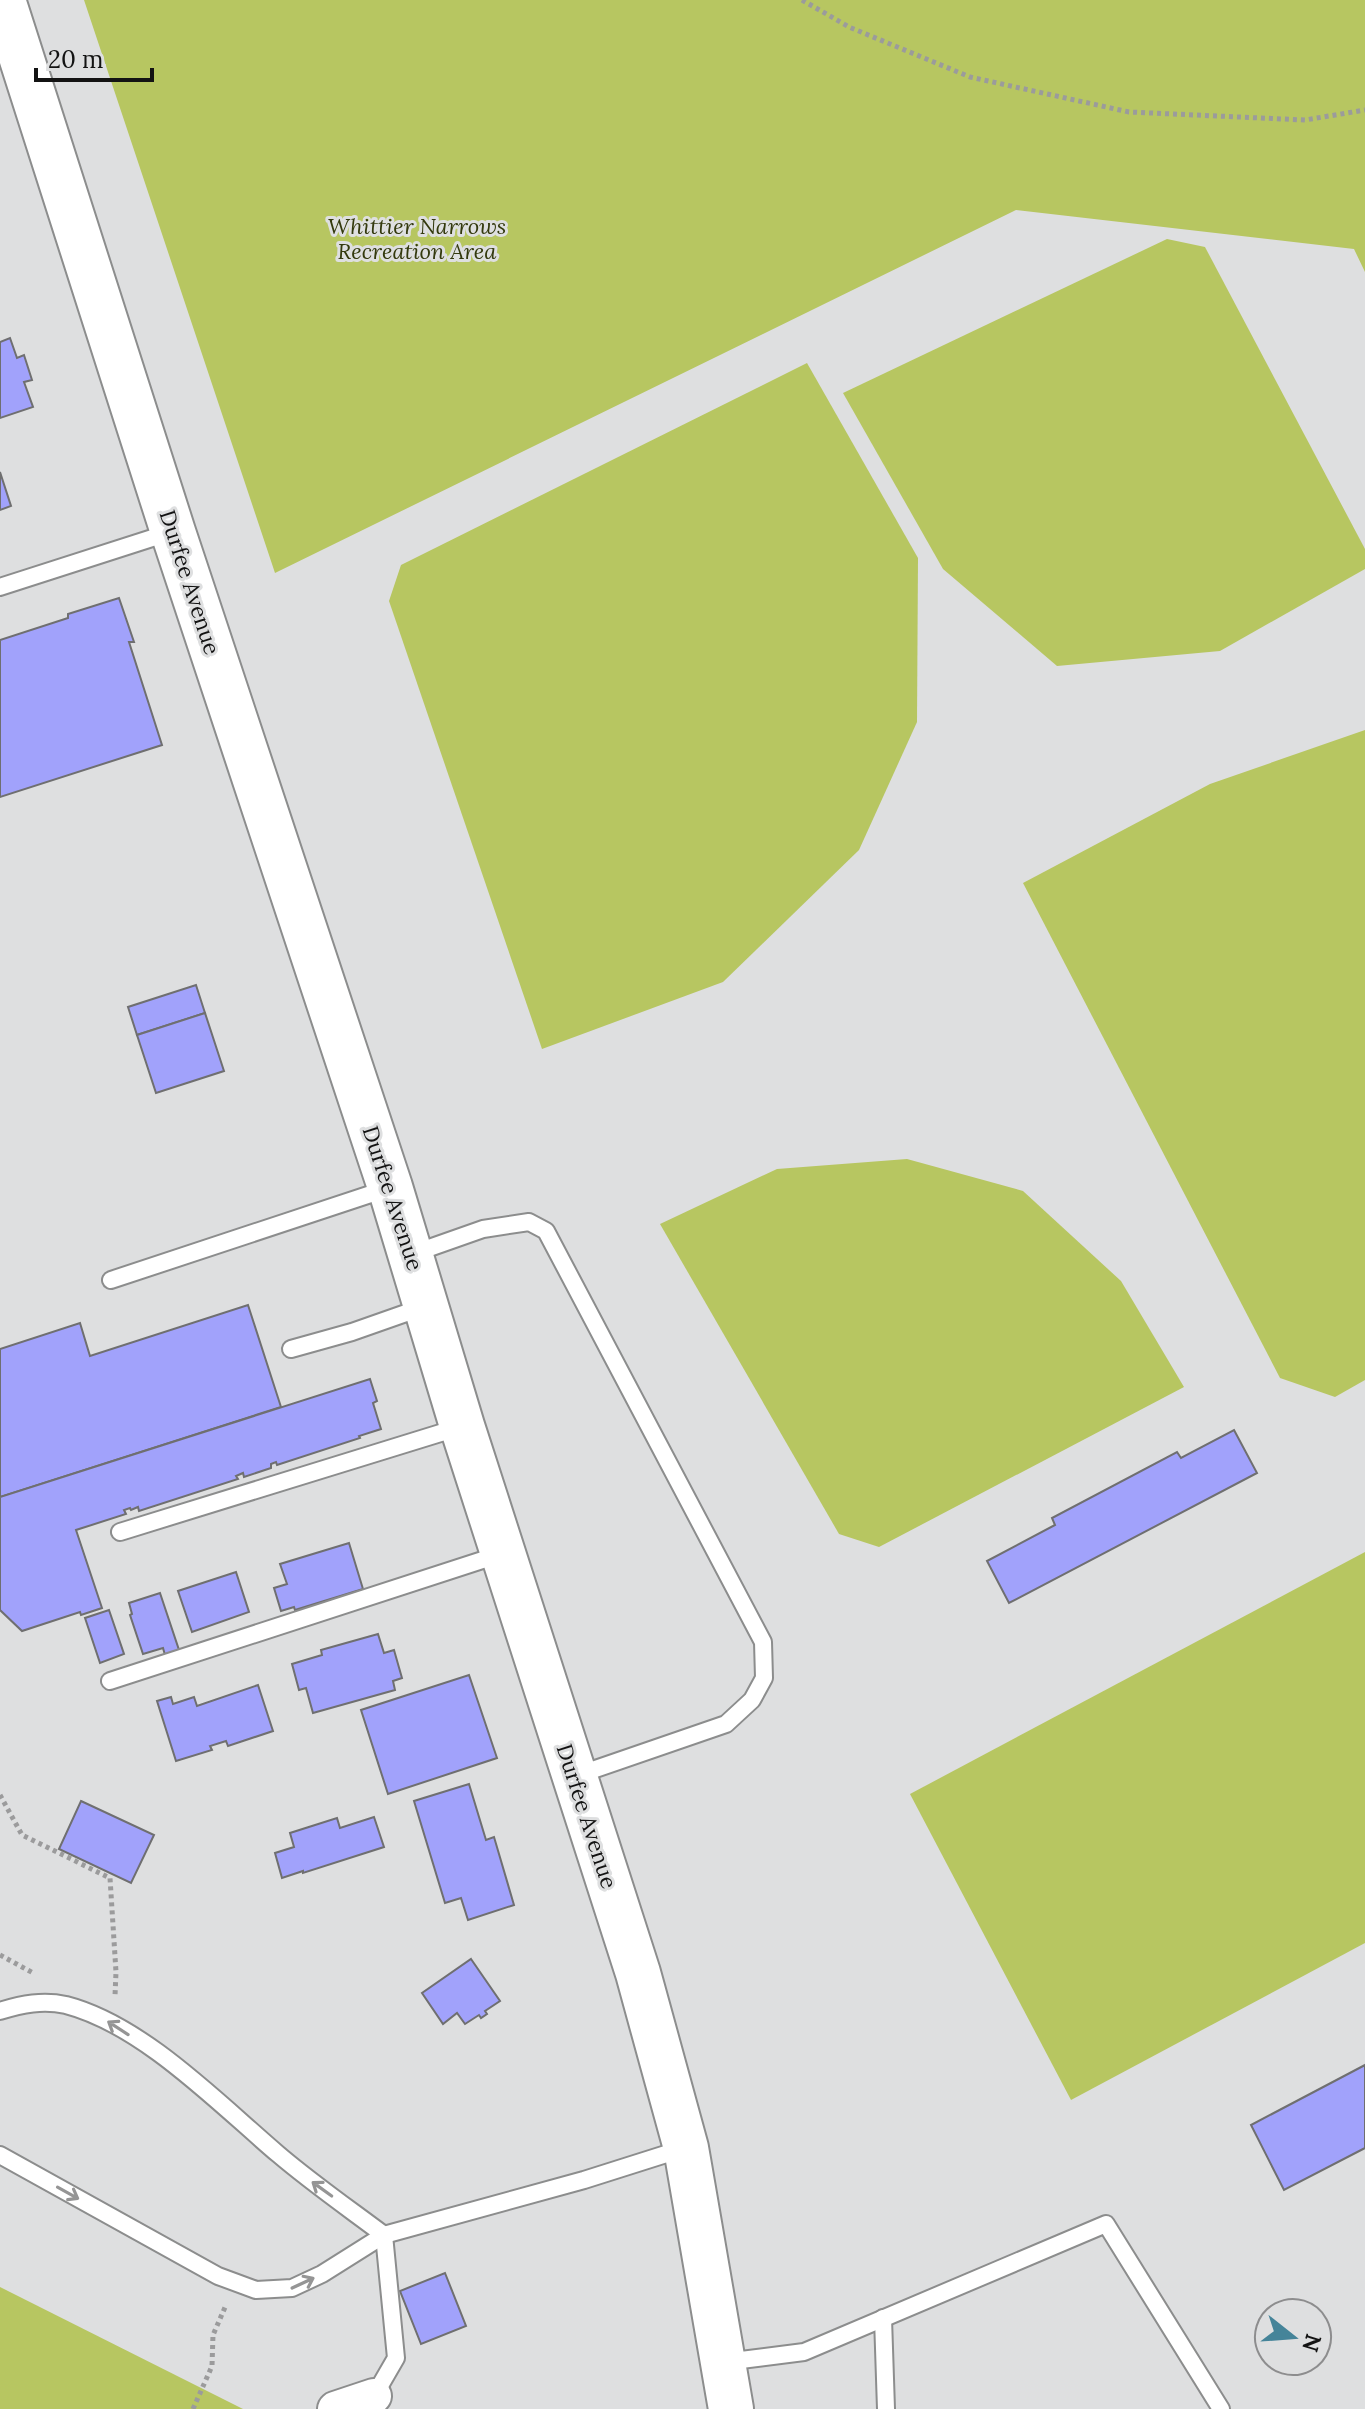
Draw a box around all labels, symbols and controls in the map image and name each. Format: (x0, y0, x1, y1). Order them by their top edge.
scale bar (36, 32, 152, 82)
text: 20 m (48, 44, 104, 75)
park label: Whittier Narrows Recreation Area (328, 212, 506, 265)
street label: Durfee Avenue (153, 506, 227, 658)
street label: Durfee Avenue (356, 1122, 430, 1274)
street label: Durfee Avenue (550, 1740, 624, 1892)
one-way arrow (107, 2019, 130, 2035)
one-way arrow (311, 2180, 333, 2197)
one-way arrow (56, 2185, 79, 2201)
one-way arrow (290, 2274, 314, 2289)
north arrow (1253, 2297, 1333, 2377)
text: N (1296, 2331, 1328, 2355)

